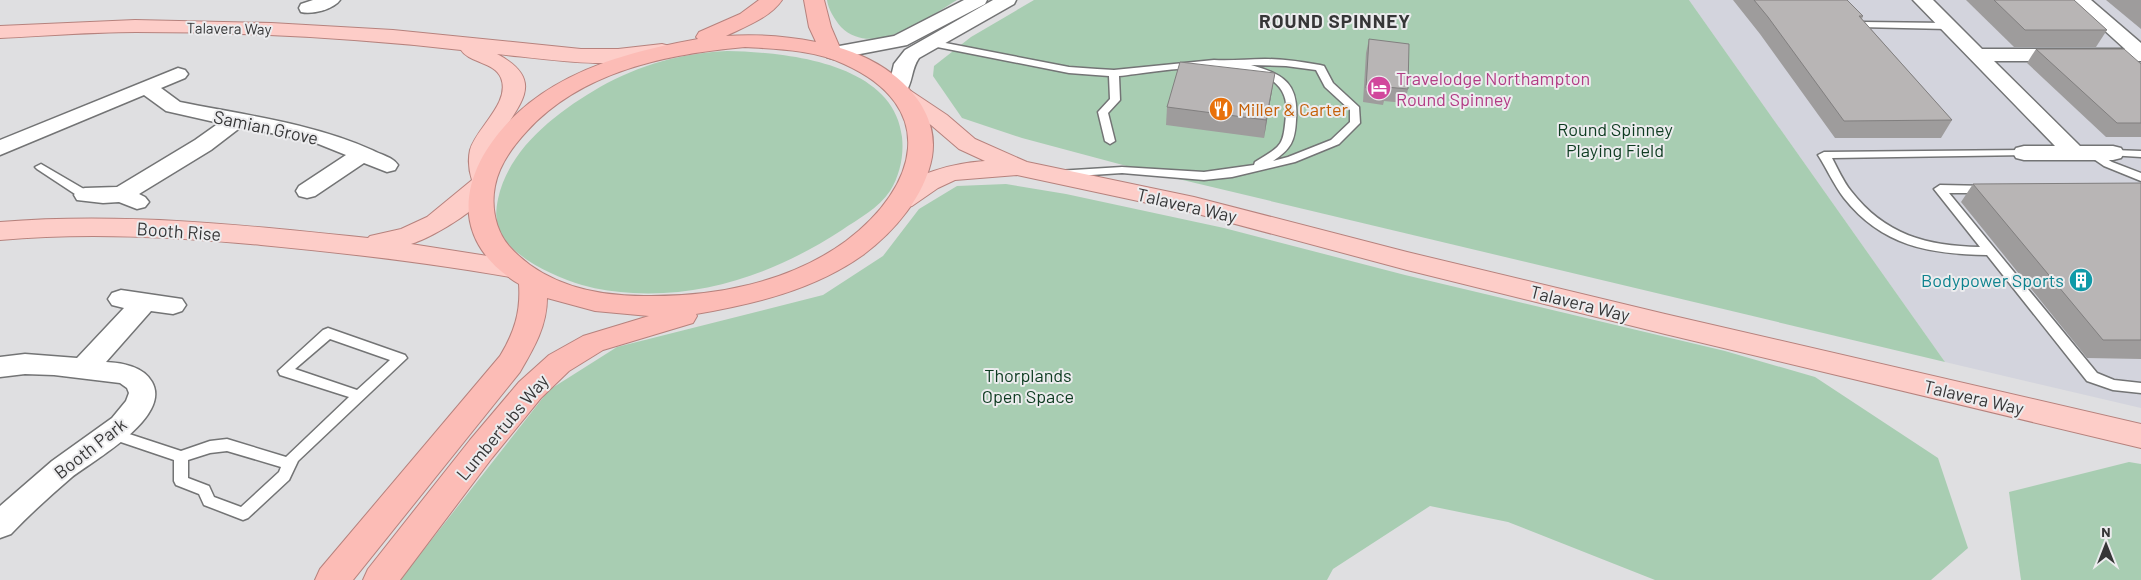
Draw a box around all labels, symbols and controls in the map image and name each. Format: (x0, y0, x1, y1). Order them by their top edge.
district label: ROUND SPINNEY (1259, 9, 1411, 32)
street label: Talavera Way (186, 18, 272, 38)
place label: Travelodge Northampton Round Spinney (1396, 67, 1590, 110)
hotel icon: Travelodge Northampton Round Spinney (1366, 75, 1392, 101)
restaurant icon: Miller & Carter (1208, 96, 1234, 122)
place label: Miller & Carter (1238, 98, 1349, 120)
street label: Samian Grove (212, 105, 320, 149)
park label: Round Spinney Playing Field (1557, 118, 1673, 161)
street label: Talavera Way (1135, 183, 1239, 227)
street label: Booth Rise (136, 217, 222, 245)
building icon: Bodypower Sports (2068, 267, 2094, 293)
place label: Bodypower Sports (1921, 269, 2064, 291)
street label: Talavera Way (1528, 280, 1632, 326)
park label: Thorplands Open Space (982, 364, 1074, 407)
street label: Lumbertubs Way (451, 370, 553, 484)
street label: Talavera Way (1922, 375, 2026, 419)
street label: Booth Park (49, 413, 131, 483)
north arrow (2081, 520, 2131, 570)
text: N (2101, 523, 2111, 540)

